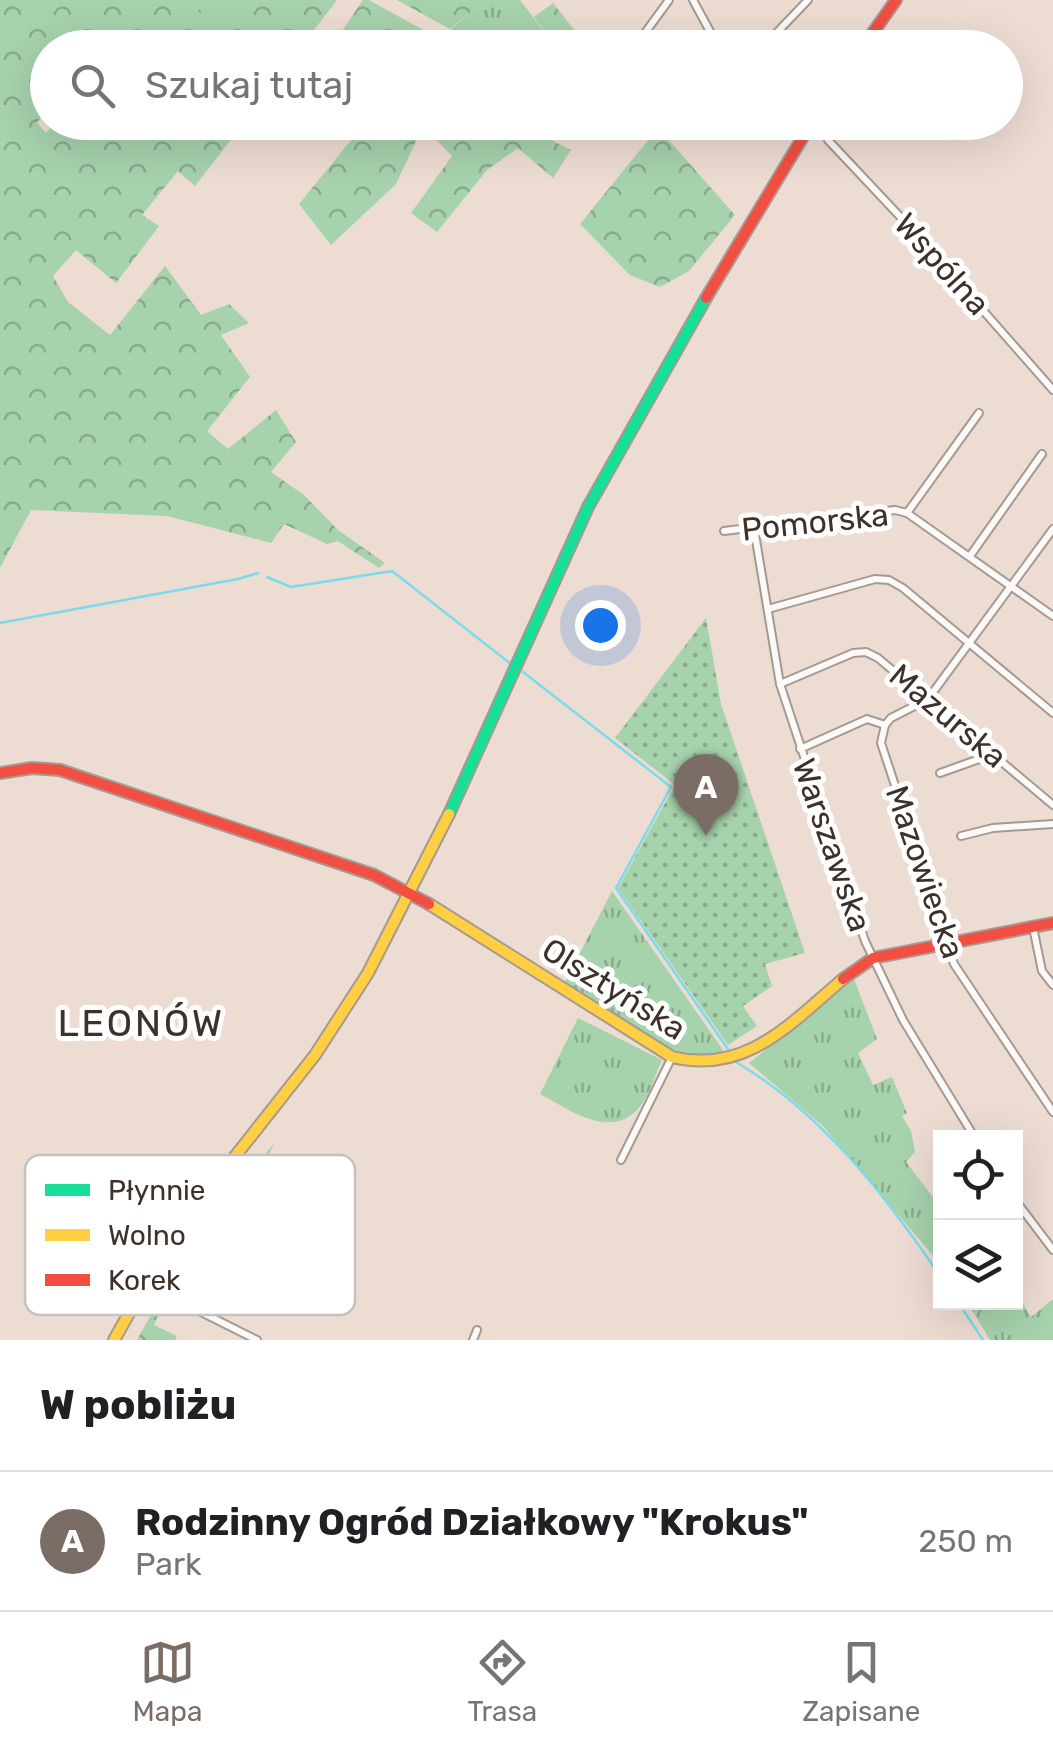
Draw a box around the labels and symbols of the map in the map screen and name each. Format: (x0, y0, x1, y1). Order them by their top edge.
street label: Wspólna (886, 205, 998, 323)
street label: Pomorska (739, 495, 891, 549)
your location (575, 600, 626, 651)
street label: Mazurska (882, 656, 1014, 776)
pin: A (674, 754, 738, 836)
street label: Warszawska (785, 754, 879, 936)
street label: Mazowiecka (878, 781, 972, 963)
street label: Olsztyńska (535, 930, 693, 1048)
district label: LEONÓW (57, 1000, 225, 1046)
legend (25, 1155, 355, 1315)
text: Płynnie (108, 1174, 206, 1207)
text: Wolno (108, 1219, 186, 1252)
text: Korek (108, 1264, 181, 1297)

